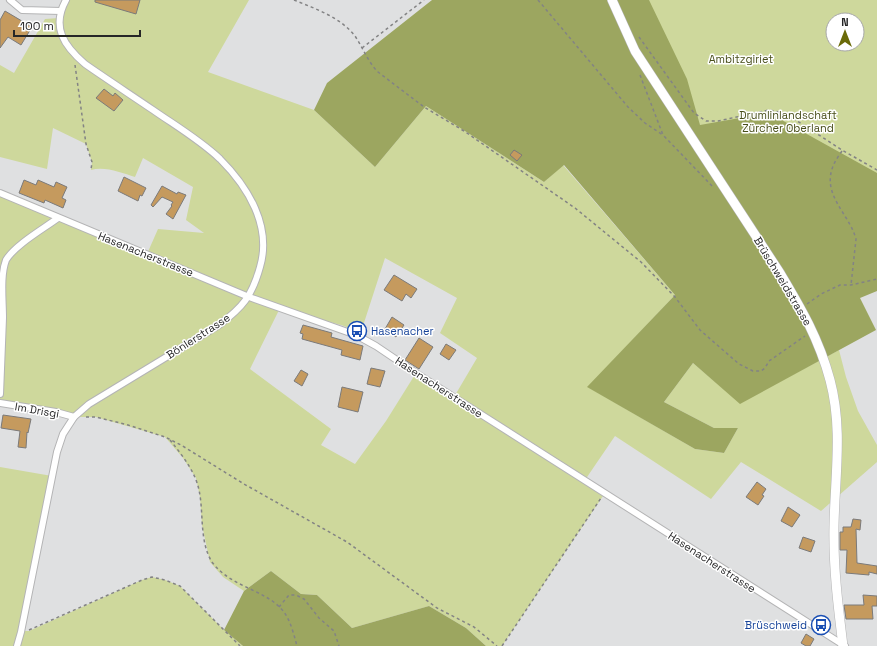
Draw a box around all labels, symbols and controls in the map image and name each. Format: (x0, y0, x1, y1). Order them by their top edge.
scale bar (14, 12, 140, 38)
north arrow (825, 12, 865, 52)
text: N (841, 15, 849, 29)
text: 100 m (20, 18, 54, 34)
park label: Ambitzgiriet (709, 52, 773, 66)
park label: Drumlinlandschaft Zürcher Oberland (739, 108, 837, 135)
street label: Hasenacherstrasse (96, 228, 196, 280)
street label: Brüschweidstrasse (751, 234, 815, 328)
street label: Bönlerstrasse (164, 310, 232, 362)
bus stop icon: Hasenacher (346, 320, 368, 342)
place label: Hasenacher (371, 324, 434, 338)
street label: Hasenacherstrasse (393, 353, 485, 421)
street label: Im Drisgi (14, 399, 61, 421)
street label: Hasenacherstrasse (666, 528, 758, 596)
bus stop icon: Brüschweid (810, 614, 832, 636)
place label: Brüschweid (745, 618, 807, 632)

